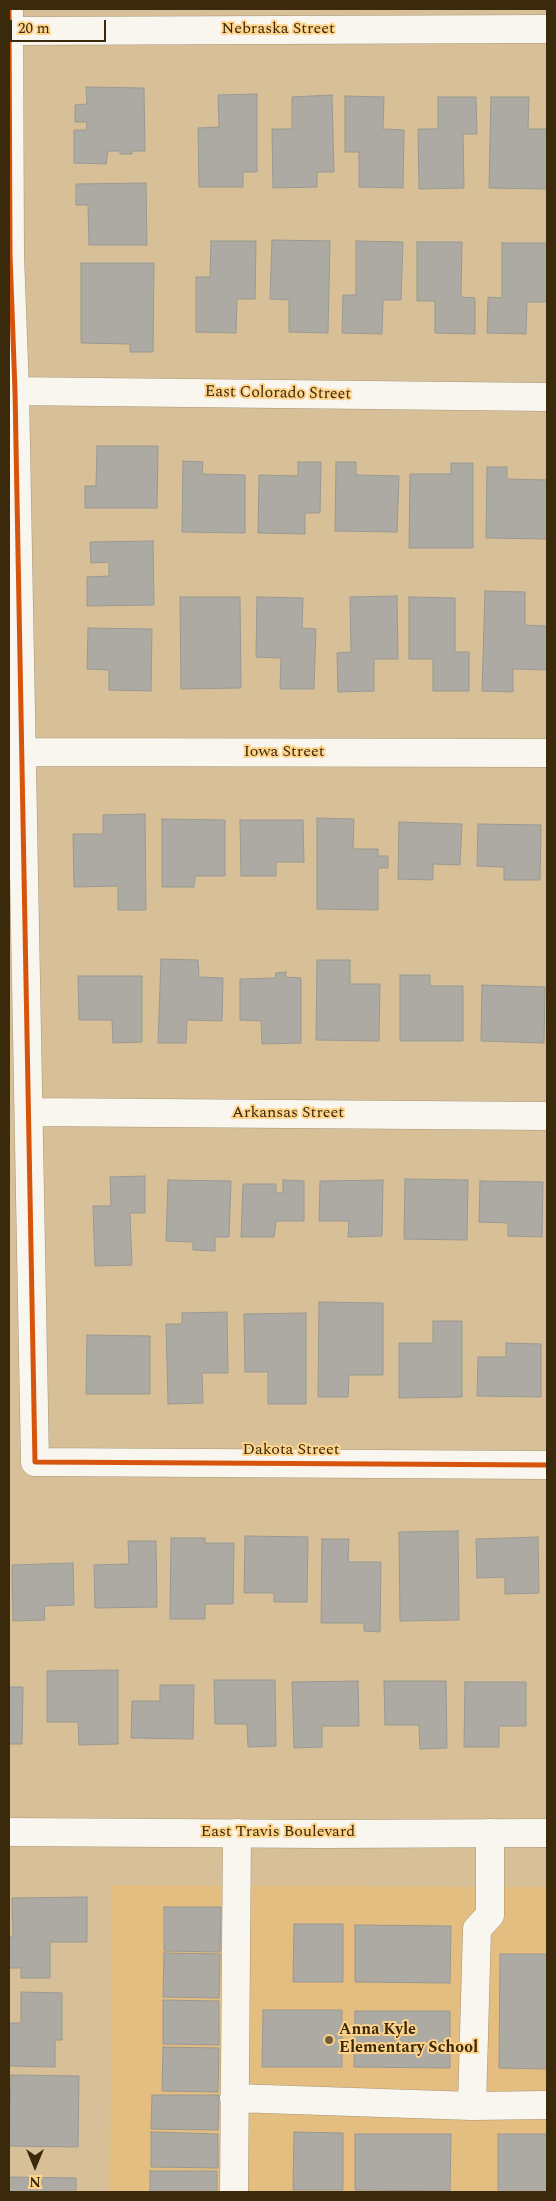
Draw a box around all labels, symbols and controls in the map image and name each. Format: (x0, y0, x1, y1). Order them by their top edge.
scale bar (12, 10, 109, 42)
text: 20 m (18, 17, 50, 40)
street label: Nebraska Street (221, 20, 335, 40)
street label: East Colorado Street (205, 383, 351, 405)
street label: Iowa Street (244, 743, 324, 763)
street label: Arkansas Street (232, 1104, 344, 1124)
street label: Dakota Street (243, 1441, 339, 1461)
street label: East Travis Boulevard (201, 1823, 355, 1843)
place label: Anna Kyle Elementary School (339, 2021, 478, 2059)
marker: Anna Kyle Elementary School (323, 2034, 335, 2046)
north arrow (10, 2141, 60, 2191)
text: N (29, 2171, 41, 2192)

